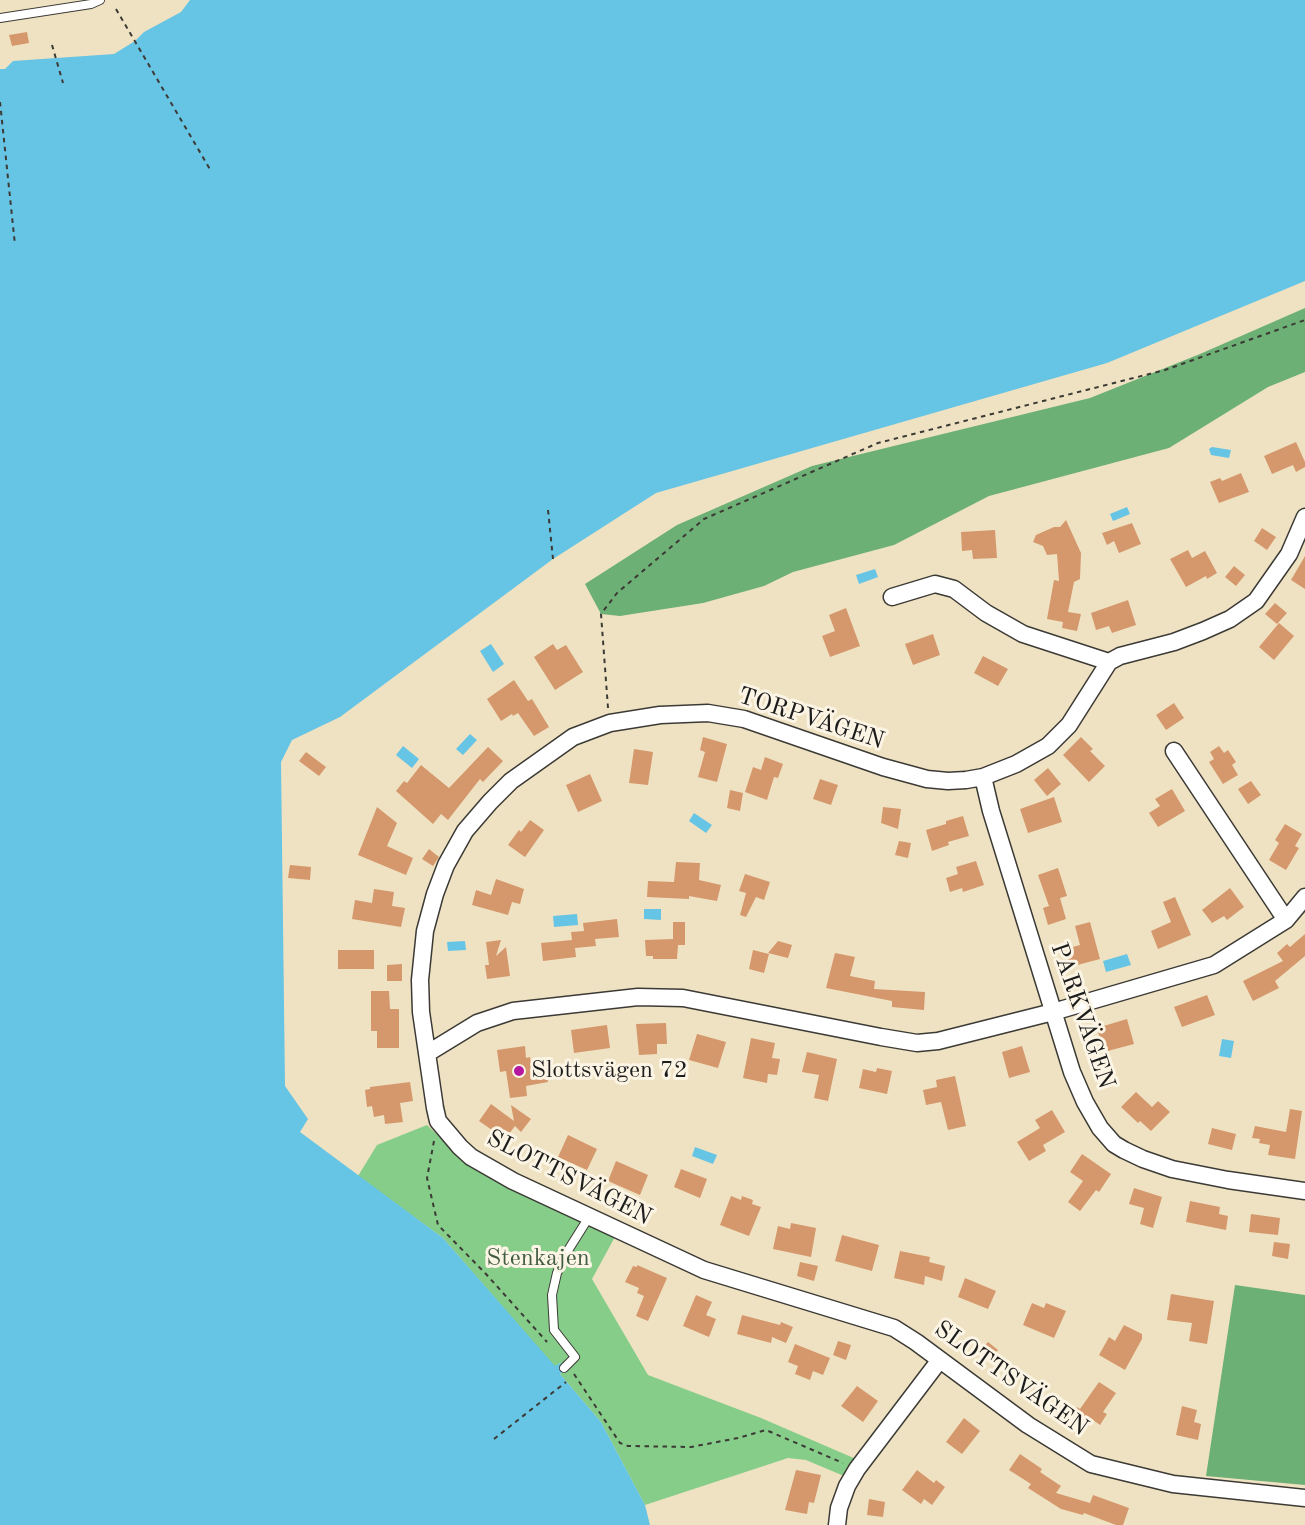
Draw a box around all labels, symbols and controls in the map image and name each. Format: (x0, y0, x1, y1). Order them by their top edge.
street label: TORPVÄGEN (734, 682, 888, 756)
street label: PARKVÄGEN (1044, 939, 1120, 1093)
place label: Slottsvägen 72 (531, 1057, 688, 1085)
marker: Slottsvägen 72 (512, 1064, 526, 1078)
street label: SLOTTSVÄGEN (482, 1124, 656, 1232)
park label: Stenkajen (486, 1245, 590, 1273)
street label: SLOTTSVÄGEN (928, 1315, 1094, 1443)

